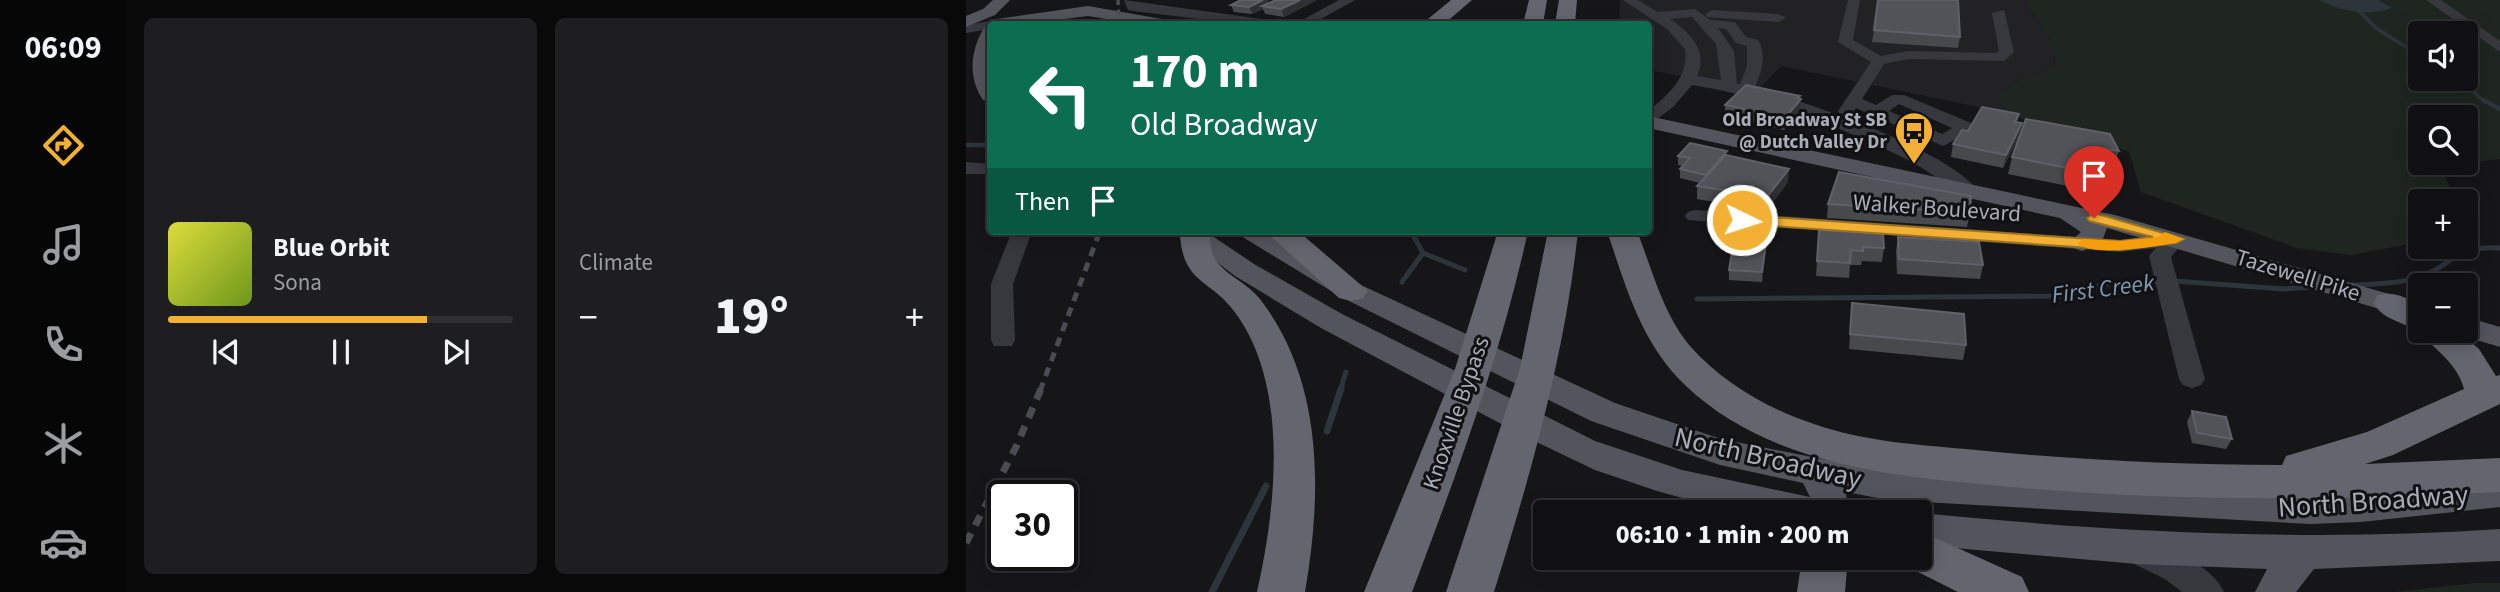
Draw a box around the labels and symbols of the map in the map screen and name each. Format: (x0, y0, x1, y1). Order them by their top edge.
place label: Old Broadway St SB @ Dutch Valley Dr (1722, 107, 1887, 156)
bus stop icon: Old Broadway St SB @ Dutch Valley Dr (1893, 110, 1935, 165)
pin (2064, 146, 2124, 218)
position arrow (1705, 183, 1779, 257)
street label: Walker Boulevard (1852, 186, 2022, 230)
street label: Tazewell Pike (2232, 240, 2364, 310)
water label: First Creek (2050, 265, 2157, 313)
street label: Knoxville Bypass (1414, 332, 1498, 494)
street label: North Broadway (1671, 417, 1865, 499)
street label: North Broadway (2276, 474, 2470, 528)
speed limit sign: 30 (987, 480, 1078, 571)

